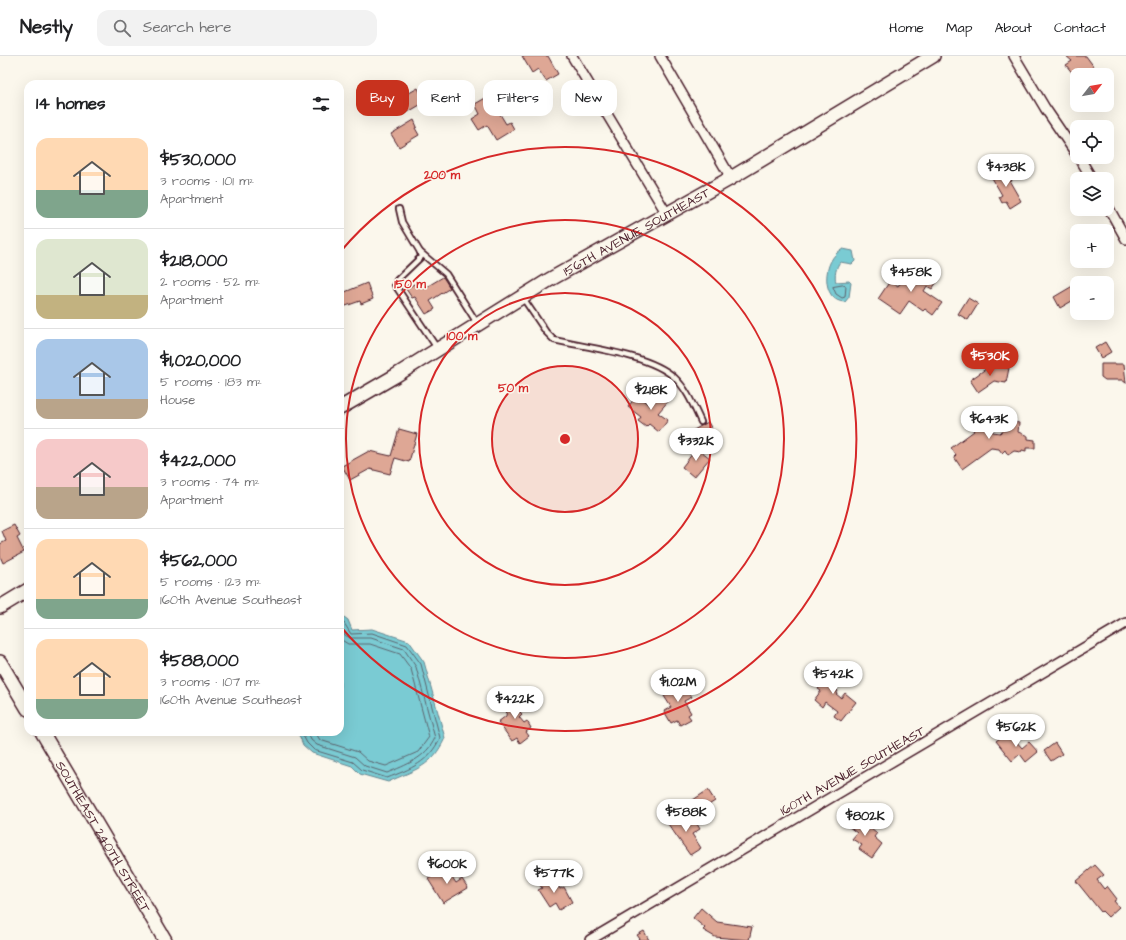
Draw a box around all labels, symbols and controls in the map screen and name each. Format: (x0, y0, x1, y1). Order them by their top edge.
search box (97, 10, 377, 46)
text: Nestly (20, 14, 73, 41)
icon: search (111, 17, 133, 39)
text: Search here (143, 17, 231, 38)
text: Home (889, 18, 924, 38)
text: Map (946, 18, 972, 38)
text: About (994, 18, 1032, 38)
text: Contact (1054, 18, 1106, 38)
north arrow (1070, 68, 1114, 112)
map controls (1070, 68, 1114, 320)
chip: Buy (356, 80, 409, 116)
chip: Rent (417, 80, 475, 116)
chip: Filters (483, 80, 553, 116)
chip: New (561, 80, 617, 116)
text: 14 homes (36, 92, 106, 116)
icon: filters (310, 93, 332, 115)
button: locate (1070, 120, 1114, 164)
text: $530,000 (160, 148, 236, 172)
icon: home (68, 154, 116, 202)
pin: $438K (978, 154, 1034, 188)
text: $438K (987, 158, 1026, 176)
text: 200 m (423, 167, 461, 184)
text: 3 rooms · 101 m² (160, 172, 254, 190)
button: layers (1070, 172, 1114, 216)
street label: 156TH AVENUE SOUTHEAST (560, 183, 714, 280)
text: Apartment (160, 190, 224, 208)
button: + (1070, 224, 1114, 268)
text: $218,000 (160, 249, 228, 273)
icon: home (68, 255, 116, 303)
pin: $458K (883, 259, 939, 293)
text: $458K (890, 263, 932, 281)
text: 2 rooms · 52 m² (160, 273, 260, 291)
text: 150 m (394, 276, 427, 293)
button: − (1070, 276, 1114, 320)
text: Apartment (160, 291, 224, 309)
text: 100 m (447, 328, 478, 345)
pin: $530K (962, 343, 1018, 377)
text: $530K (970, 347, 1010, 365)
text: $1,020,000 (160, 349, 241, 373)
icon: home (68, 355, 116, 403)
text: 5 rooms · 183 m² (160, 373, 262, 391)
pin: $218K (623, 377, 679, 411)
text: 50 m (498, 380, 529, 397)
text: $218K (635, 381, 667, 399)
text: House (160, 391, 195, 409)
pin: $643K (961, 406, 1017, 440)
text: $643K (970, 410, 1008, 428)
pin: $332K (668, 428, 724, 462)
centre of rings (558, 432, 572, 446)
text: $332K (678, 432, 714, 450)
text: $422,000 (160, 449, 236, 473)
icon: home (68, 455, 116, 503)
text: 3 rooms · 74 m² (160, 473, 260, 491)
text: Apartment (160, 491, 224, 509)
text: $562,000 (160, 549, 237, 573)
icon: home (68, 555, 116, 603)
text: 5 rooms · 123 m² (160, 573, 261, 591)
text: 160th Avenue Southeast (160, 591, 302, 609)
text: $588,000 (160, 649, 239, 673)
icon: home (68, 655, 116, 703)
pin: $542K (805, 661, 861, 695)
text: $542K (813, 665, 853, 683)
pin: $1.02M (645, 669, 711, 703)
text: 3 rooms · 107 m² (160, 673, 261, 691)
text: $1.02M (659, 673, 697, 691)
pin: $422K (487, 686, 543, 720)
text: $422K (496, 690, 534, 708)
text: 160th Avenue Southeast (160, 691, 302, 709)
pin: $562K (988, 714, 1044, 748)
text: $562K (996, 718, 1036, 736)
street label: 160TH AVENUE SOUTHEAST (777, 721, 929, 820)
street label: SOUTHEAST 240TH STREET (51, 758, 155, 916)
pin: $588K (658, 799, 714, 833)
text: $588K (665, 803, 707, 821)
pin: $802K (837, 803, 893, 837)
text: $802K (845, 807, 885, 825)
pin: $600K (419, 851, 475, 885)
text: $600K (427, 855, 467, 873)
pin: $577K (526, 860, 582, 894)
text: $577K (534, 864, 574, 882)

